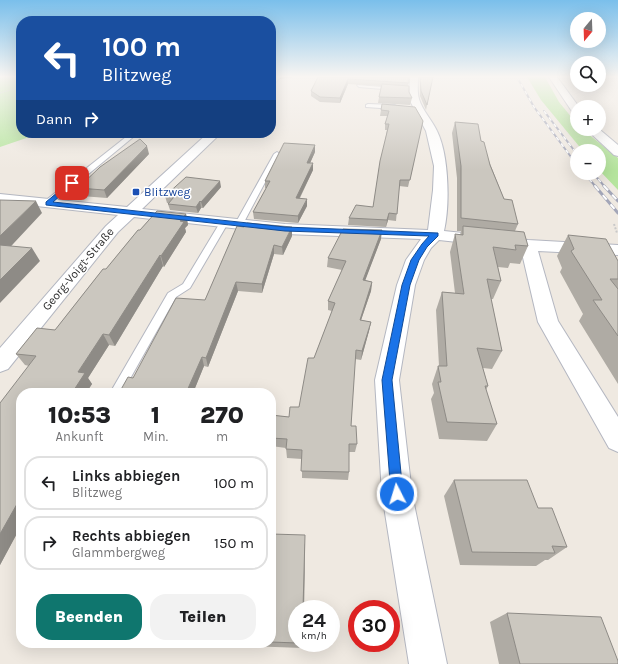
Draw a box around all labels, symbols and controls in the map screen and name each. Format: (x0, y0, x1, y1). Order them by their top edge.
north arrow (570, 12, 606, 48)
map controls (570, 12, 606, 180)
text: 100 m (102, 30, 181, 63)
icon: left (36, 32, 88, 84)
button: search (570, 56, 606, 92)
text: Blitzweg (102, 64, 171, 86)
button: + (570, 100, 606, 136)
icon: right (80, 108, 102, 130)
text: Dann (36, 110, 72, 128)
button: − (570, 144, 606, 180)
pin (55, 166, 89, 200)
icon: arrive (61, 172, 83, 194)
place label: Blitzweg (144, 185, 190, 199)
marker: Blitzweg (131, 187, 141, 197)
street label: Georg-Voigt-Straße (39, 225, 117, 313)
text: 10:53 (48, 401, 111, 429)
text: 1 (151, 401, 160, 429)
text: 270 (200, 401, 244, 429)
text: Ankunft (56, 429, 103, 444)
text: Min. (143, 429, 168, 444)
text: m (216, 429, 228, 444)
text: Links abbiegen (72, 467, 180, 485)
icon: left (38, 472, 60, 494)
position arrow (376, 473, 418, 515)
text: 100 m (214, 474, 254, 492)
text: Blitzweg (72, 485, 122, 500)
text: Rechts abbiegen (72, 527, 191, 545)
icon: right (38, 532, 60, 554)
text: 150 m (214, 534, 254, 552)
text: Glammbergweg (72, 545, 165, 560)
button: Beenden (36, 594, 142, 640)
button: Teilen (150, 594, 256, 640)
speed limit sign: 30 (348, 600, 400, 652)
text: 24 (302, 609, 326, 632)
text: km/h (301, 630, 327, 642)

